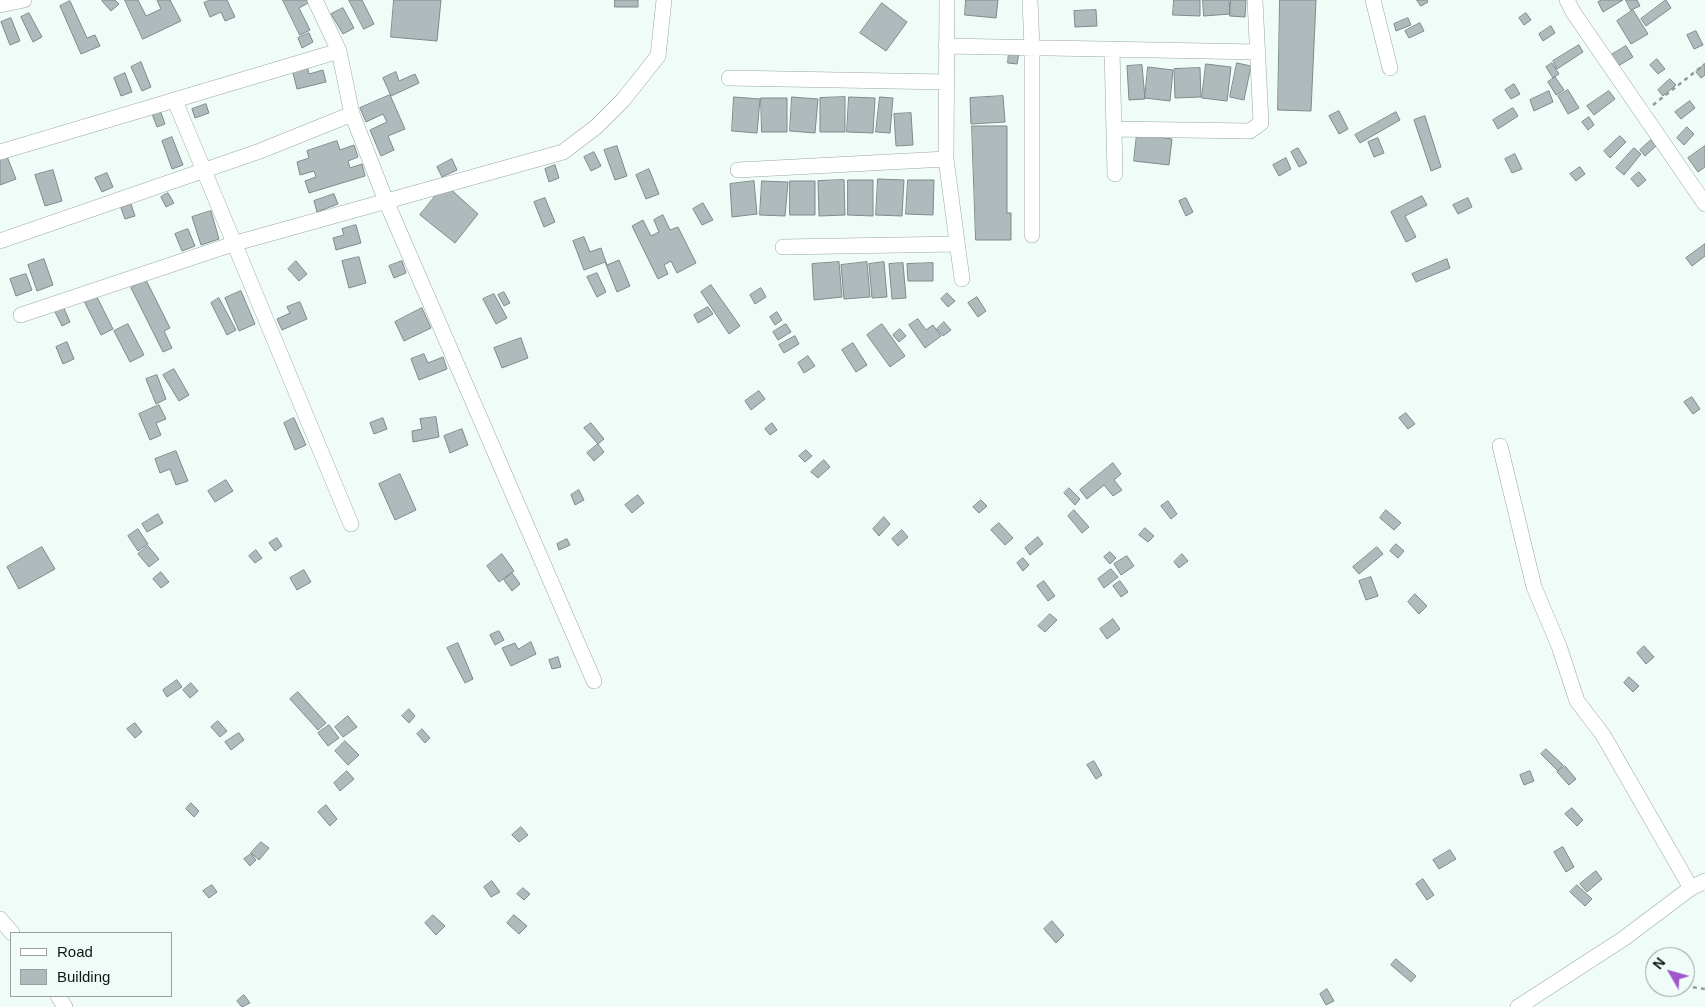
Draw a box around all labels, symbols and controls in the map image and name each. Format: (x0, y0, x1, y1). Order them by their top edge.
legend (10, 932, 172, 997)
text: Road (57, 943, 93, 960)
north arrow (1645, 947, 1695, 997)
text: N (1650, 954, 1668, 972)
text: Building (57, 968, 110, 985)

